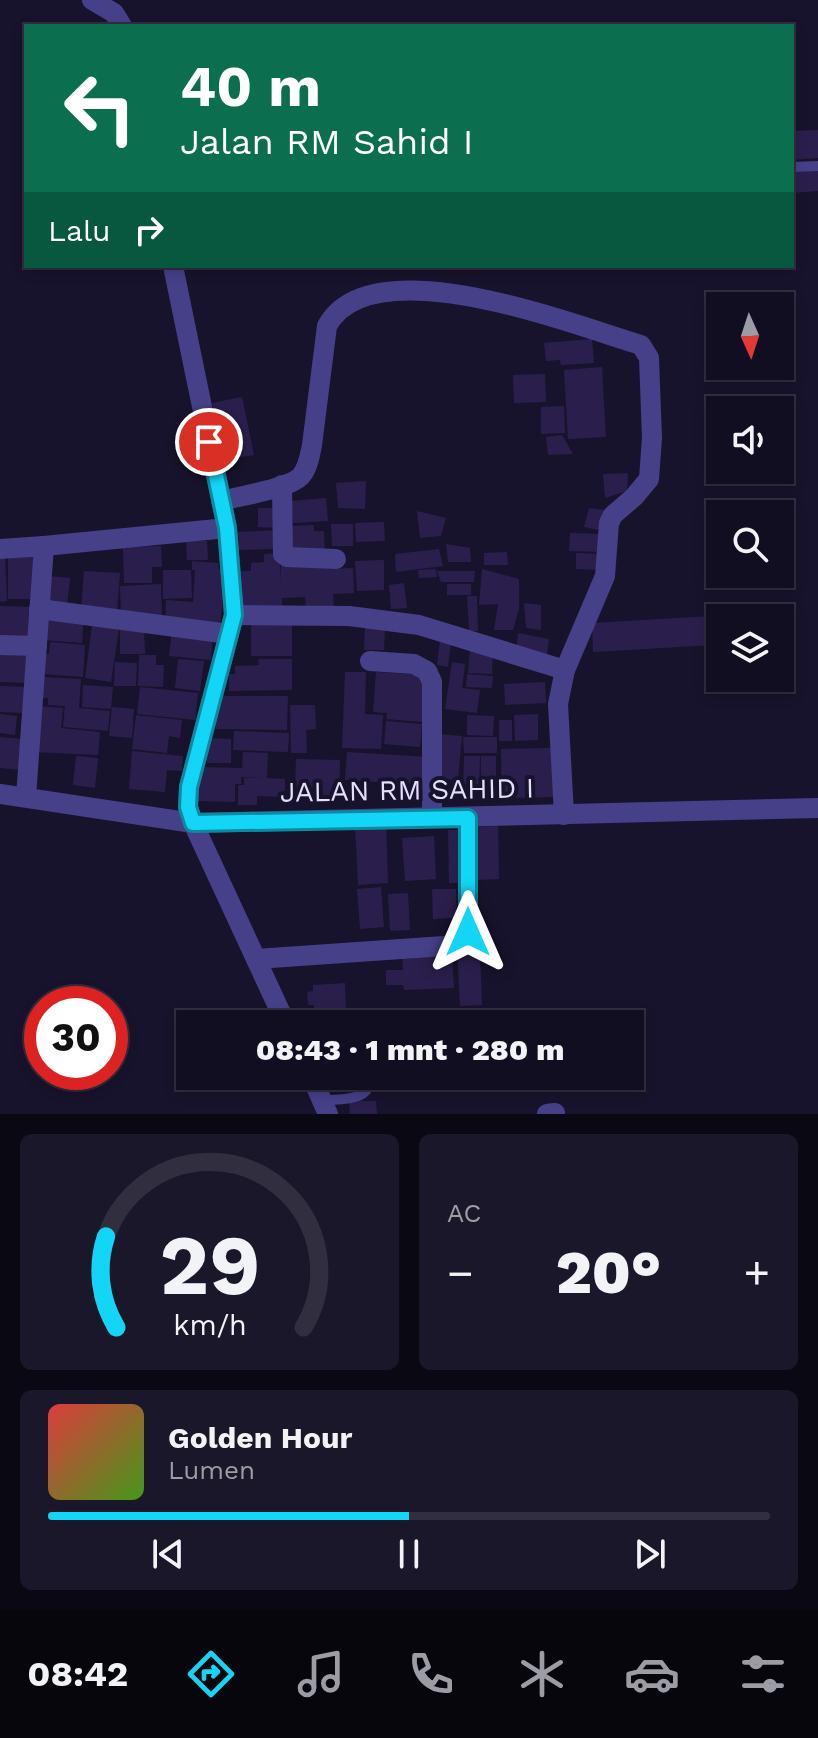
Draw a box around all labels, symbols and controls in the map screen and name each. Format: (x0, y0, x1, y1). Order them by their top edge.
text: 40 m (180, 54, 321, 120)
icon: left (48, 56, 152, 160)
text: Jalan RM Sahid I (180, 121, 473, 163)
icon: right (127, 208, 171, 252)
text: Lalu (48, 213, 111, 248)
north arrow (706, 292, 794, 380)
map controls (706, 292, 794, 692)
button: sound (706, 396, 794, 484)
pin (175, 408, 243, 476)
icon: arrive (187, 420, 231, 464)
button: search (706, 500, 794, 588)
button: layers (706, 604, 794, 692)
street label: JALAN RM SAHID I (280, 771, 534, 809)
position arrow (426, 890, 510, 974)
speed limit sign: 30 (24, 986, 128, 1090)
text: 08:43 · 1 mnt · 280 m (256, 1032, 564, 1067)
text: AC (447, 1198, 481, 1228)
text: 29 (159, 1217, 260, 1314)
text: 20° (556, 1237, 661, 1308)
text: − (447, 1247, 474, 1299)
text: + (743, 1247, 770, 1299)
text: km/h (173, 1308, 246, 1342)
text: Golden Hour (168, 1420, 352, 1455)
text: Lumen (168, 1455, 255, 1485)
icon: previous (146, 1532, 190, 1576)
icon: pause (387, 1532, 431, 1576)
icon: next (628, 1532, 672, 1576)
icon: directions (183, 1646, 239, 1702)
icon: music (293, 1646, 349, 1702)
icon: phone (403, 1646, 459, 1702)
icon: climate (514, 1646, 570, 1702)
icon: car (624, 1646, 680, 1702)
icon: filters (735, 1646, 791, 1702)
text: 08:42 (27, 1653, 128, 1695)

